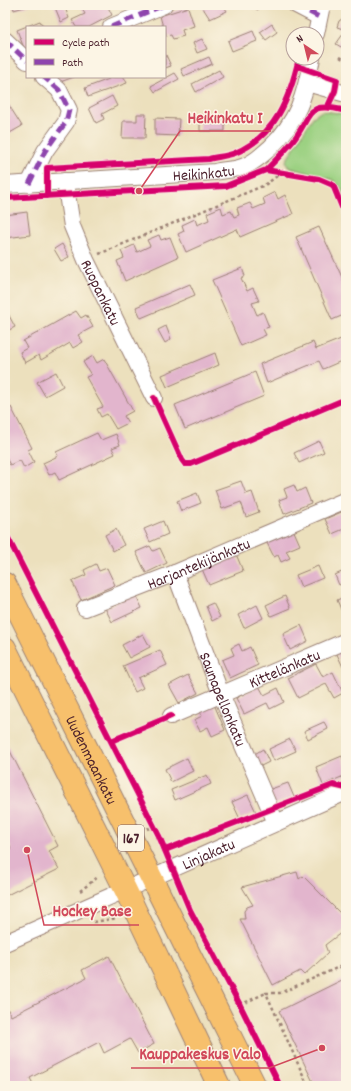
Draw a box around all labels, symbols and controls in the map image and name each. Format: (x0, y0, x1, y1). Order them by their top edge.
legend (26, 26, 166, 78)
north arrow (285, 26, 325, 66)
text: N (294, 31, 308, 48)
text: Cycle path (62, 35, 110, 52)
text: Path (62, 55, 83, 72)
callout: Heikinkatu I (180, 102, 271, 131)
text: Heikinkatu I (188, 108, 263, 132)
street label: Heikinkatu (172, 160, 236, 189)
street label: Ruopankatu (74, 256, 126, 330)
street label: Harjantekijänkatu (144, 533, 254, 597)
street label: Kittelänkatu (246, 644, 324, 695)
street label: Saunapellonkatu (192, 649, 251, 751)
street label: Uudenmaankatu (58, 712, 122, 809)
road number: 167 (118, 825, 144, 851)
street label: Linjakatu (179, 834, 239, 877)
callout: Hockey Base (44, 896, 139, 925)
text: Hockey Base (53, 901, 132, 925)
callout: Kauppakeskus Valo (131, 1039, 269, 1068)
text: Kauppakeskus Valo (139, 1044, 261, 1068)

